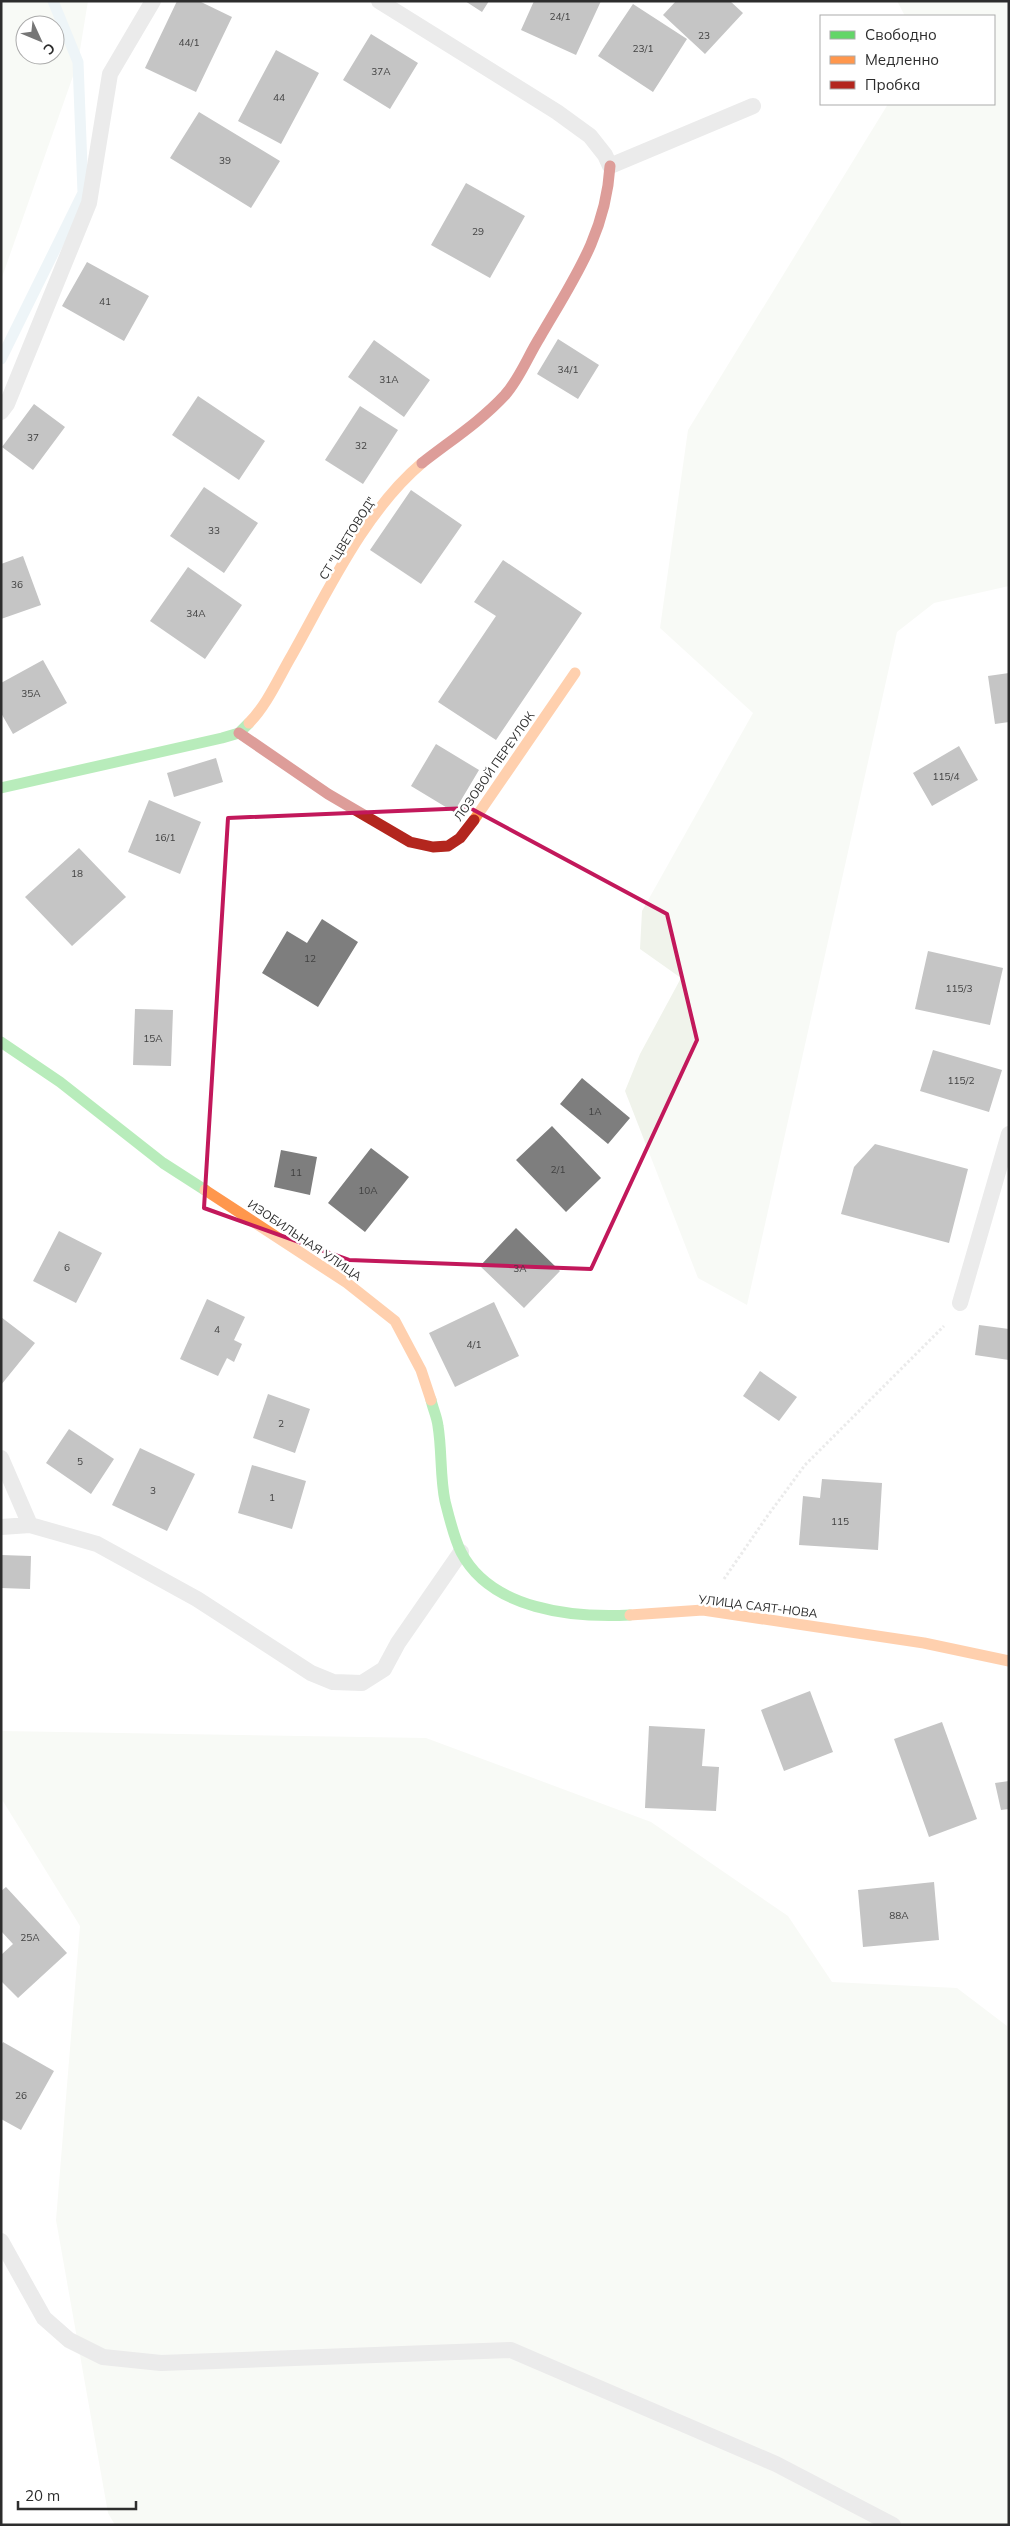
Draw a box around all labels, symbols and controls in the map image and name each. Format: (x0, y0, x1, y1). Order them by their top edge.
house number: 24/1 (550, 10, 570, 23)
north arrow (15, 15, 65, 65)
legend (820, 15, 995, 105)
text: Свободно (865, 25, 937, 44)
house number: 23 (698, 29, 710, 42)
house number: 44/1 (179, 36, 199, 49)
text: С (40, 39, 59, 59)
house number: 23/1 (633, 42, 653, 55)
text: Медленно (865, 50, 939, 69)
house number: 37А (371, 65, 391, 78)
text: Пробка (865, 75, 920, 94)
house number: 44 (273, 91, 285, 104)
house number: 39 (219, 154, 231, 167)
house number: 29 (472, 225, 484, 238)
house number: 41 (99, 295, 111, 308)
house number: 34/1 (558, 363, 578, 376)
house number: 31А (379, 373, 399, 386)
house number: 37 (27, 431, 39, 444)
house number: 32 (355, 439, 367, 452)
street label: СТ "ЦВЕТОВОД" (315, 494, 379, 582)
house number: 33 (208, 524, 220, 537)
house number: 36 (11, 578, 23, 591)
house number: 34А (186, 607, 206, 620)
house number: 35А (21, 687, 41, 700)
street label: ЛОЗОВОЙ ПЕРЕУЛОК (450, 708, 538, 824)
house number: 115/4 (933, 770, 959, 783)
house number: 16/1 (155, 831, 175, 844)
house number: 18 (71, 867, 83, 880)
house number: 12 (304, 952, 316, 965)
house number: 115/3 (946, 982, 972, 995)
house number: 15А (143, 1032, 163, 1045)
house number: 115/2 (948, 1074, 974, 1087)
house number: 1А (588, 1105, 602, 1118)
house number: 2/1 (551, 1163, 565, 1176)
house number: 11 (290, 1166, 302, 1179)
house number: 10А (358, 1184, 378, 1197)
street label: ИЗОБИЛЬНАЯ УЛИЦА (245, 1196, 365, 1284)
house number: 6 (64, 1261, 70, 1274)
house number: 3А (513, 1262, 527, 1275)
house number: 4 (214, 1323, 220, 1336)
house number: 4/1 (467, 1338, 481, 1351)
house number: 2 (278, 1417, 284, 1430)
house number: 5 (77, 1455, 83, 1468)
house number: 3 (150, 1484, 156, 1497)
house number: 1 (269, 1491, 275, 1504)
house number: 115 (831, 1515, 849, 1528)
street label: УЛИЦА САЯТ-НОВА (697, 1591, 819, 1621)
house number: 88А (889, 1909, 909, 1922)
house number: 25А (20, 1931, 40, 1944)
house number: 26 (15, 2089, 27, 2102)
scale bar (18, 2478, 135, 2510)
text: 20 m (25, 2486, 60, 2505)

